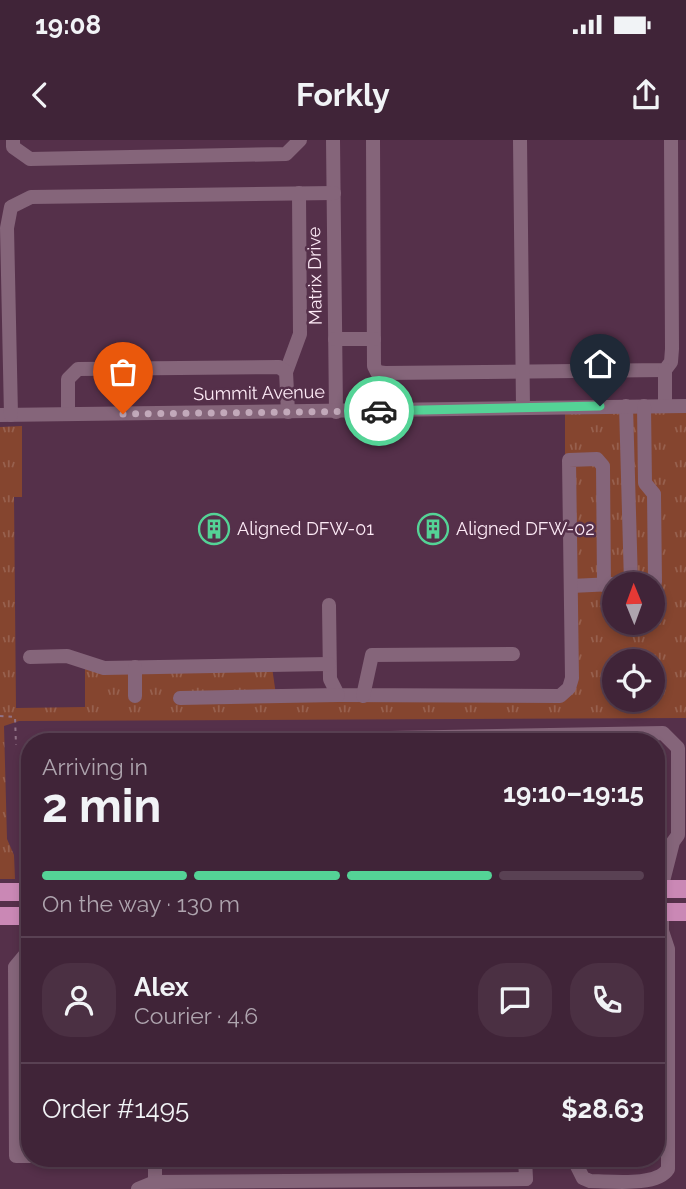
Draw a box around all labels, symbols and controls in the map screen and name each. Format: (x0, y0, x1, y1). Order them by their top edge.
text: 19:08 (35, 10, 101, 40)
icon: back (21, 76, 59, 114)
text: Forkly (296, 76, 390, 113)
icon: share (627, 76, 665, 114)
street label: Matrix Drive (303, 226, 326, 325)
pin (570, 334, 630, 406)
pin (93, 342, 153, 414)
icon: home (581, 345, 619, 383)
icon: bag (104, 353, 142, 391)
courier (344, 376, 414, 446)
street label: Summit Avenue (193, 381, 326, 404)
icon: car (360, 392, 398, 430)
building icon: Aligned DFW-01 (197, 512, 231, 546)
building icon: Aligned DFW-02 (416, 512, 450, 546)
place label: Aligned DFW-01 (237, 518, 374, 539)
place label: Aligned DFW-02 (456, 518, 595, 539)
north arrow (602, 572, 665, 635)
map controls (602, 572, 665, 712)
button: locate (602, 649, 665, 712)
text: Arriving in (42, 753, 148, 780)
text: 19:10–19:15 (503, 778, 644, 808)
text: 2 min (42, 779, 161, 833)
text: On the way · 130 m (42, 890, 240, 917)
button: person (42, 963, 116, 1037)
button: chat (478, 963, 552, 1037)
button: phone (570, 963, 644, 1037)
text: Alex (134, 972, 189, 1002)
text: Courier · 4.6 (134, 1002, 258, 1029)
text: Order #1495 (42, 1094, 189, 1124)
text: $28.63 (561, 1094, 644, 1124)

